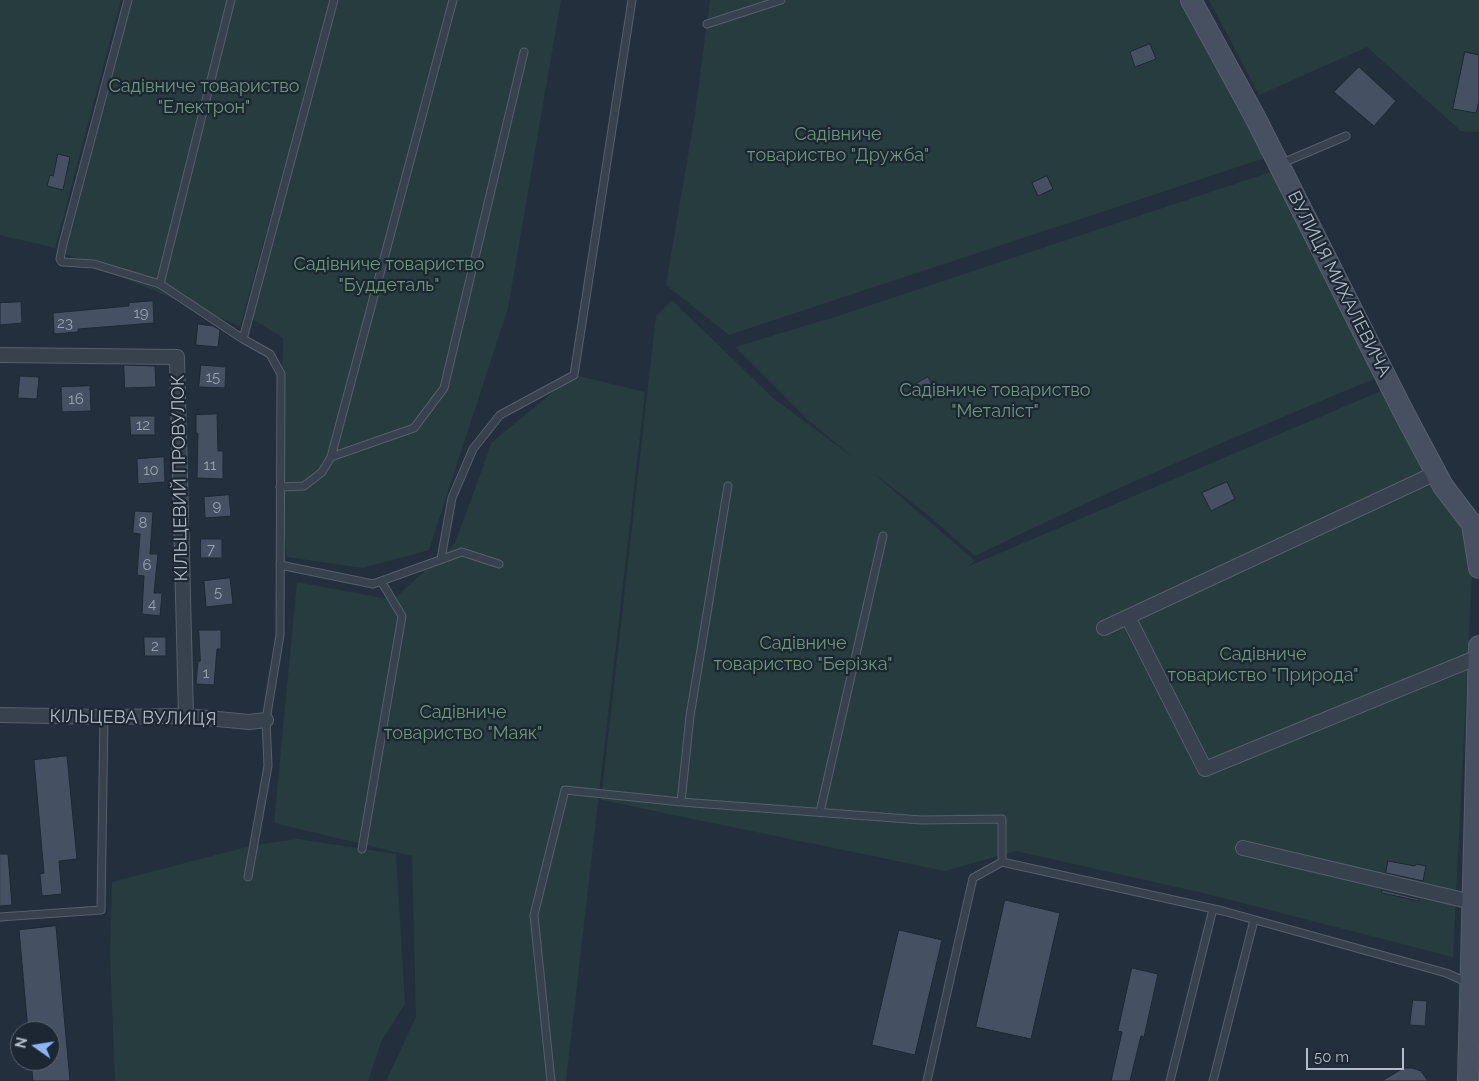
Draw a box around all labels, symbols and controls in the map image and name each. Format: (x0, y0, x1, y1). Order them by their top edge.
park label: Садівниче товариство "Електрон" (108, 76, 300, 118)
park label: Садівниче товариство "Дружба" (747, 124, 929, 166)
street label: ВУЛИЦЯ МИХАЛЕВИЧА (1283, 188, 1395, 380)
park label: Садівниче товариство "Буддеталь" (293, 254, 485, 296)
house number: 19 (133, 304, 149, 322)
house number: 23 (57, 314, 73, 332)
house number: 15 (206, 368, 220, 386)
street label: КІЛЬЦЕВИЙ ПРОВУЛОК (167, 374, 193, 582)
park label: Садівниче товариство "Металіст" (899, 380, 1091, 422)
house number: 16 (68, 390, 84, 408)
house number: 12 (136, 416, 150, 434)
house number: 11 (204, 456, 216, 474)
house number: 10 (143, 461, 159, 479)
house number: 9 (213, 497, 221, 515)
house number: 8 (139, 514, 147, 532)
house number: 7 (207, 540, 215, 558)
house number: 6 (142, 556, 152, 574)
house number: 5 (214, 583, 222, 601)
house number: 4 (148, 595, 156, 613)
park label: Садівниче товариство "Берізка" (714, 633, 892, 676)
house number: 2 (151, 637, 159, 655)
park label: Садівниче товариство "Природа" (1168, 644, 1358, 686)
house number: 1 (203, 664, 209, 682)
park label: Садівниче товариство "Маяк" (384, 702, 542, 744)
street label: КІЛЬЦЕВА ВУЛИЦЯ (49, 706, 217, 730)
north arrow (10, 1021, 60, 1071)
text: N (12, 1036, 30, 1050)
scale bar (1309, 1038, 1406, 1070)
text: 50 m (1314, 1048, 1349, 1066)

